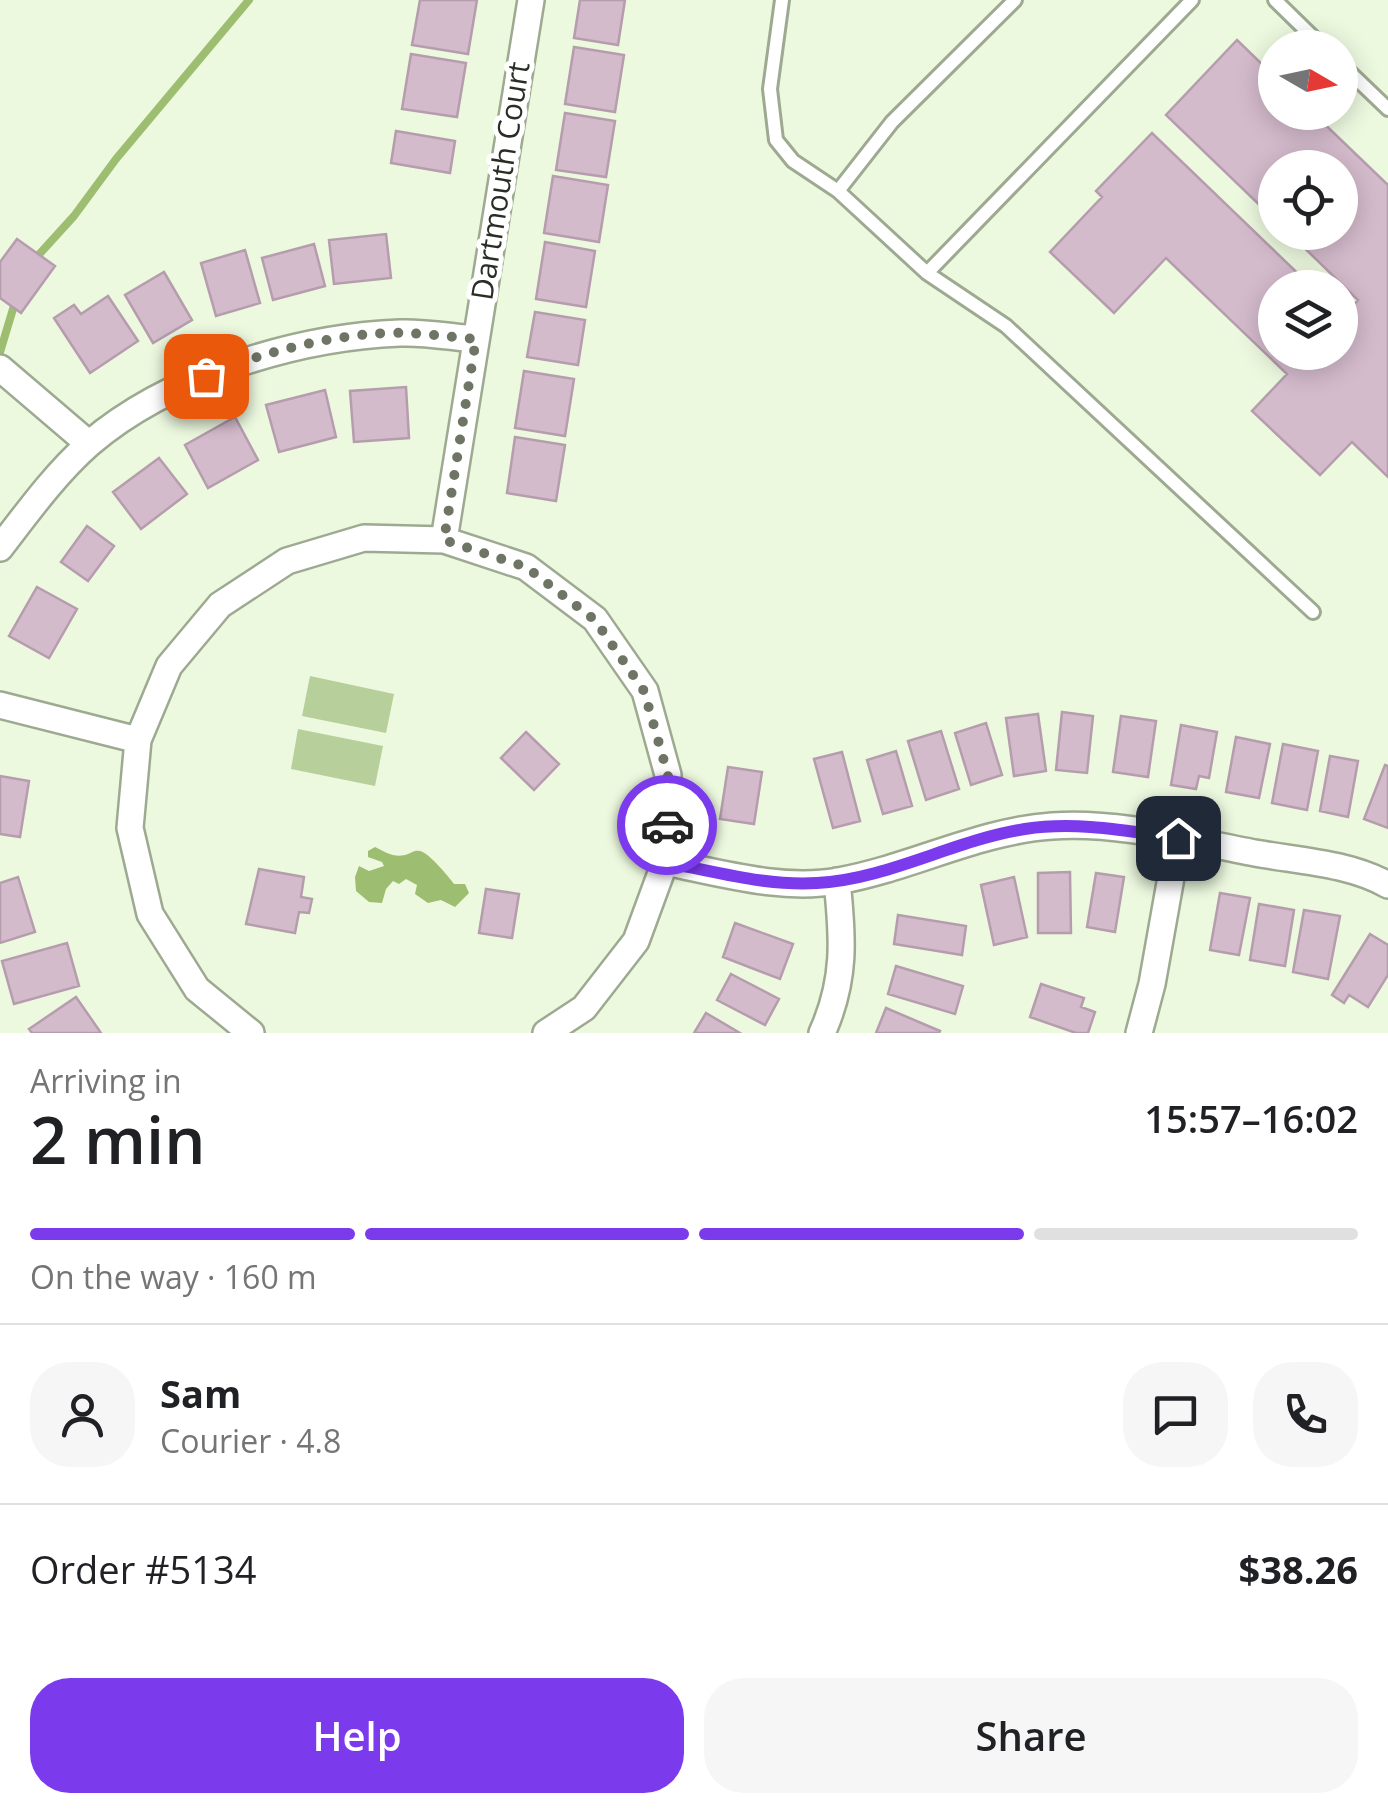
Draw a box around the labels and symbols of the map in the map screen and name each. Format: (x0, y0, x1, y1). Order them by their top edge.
north arrow (1258, 30, 1358, 130)
street label: Dartmouth Court (460, 59, 539, 303)
pin (164, 334, 249, 419)
courier (617, 775, 717, 875)
pin (1136, 796, 1221, 881)

